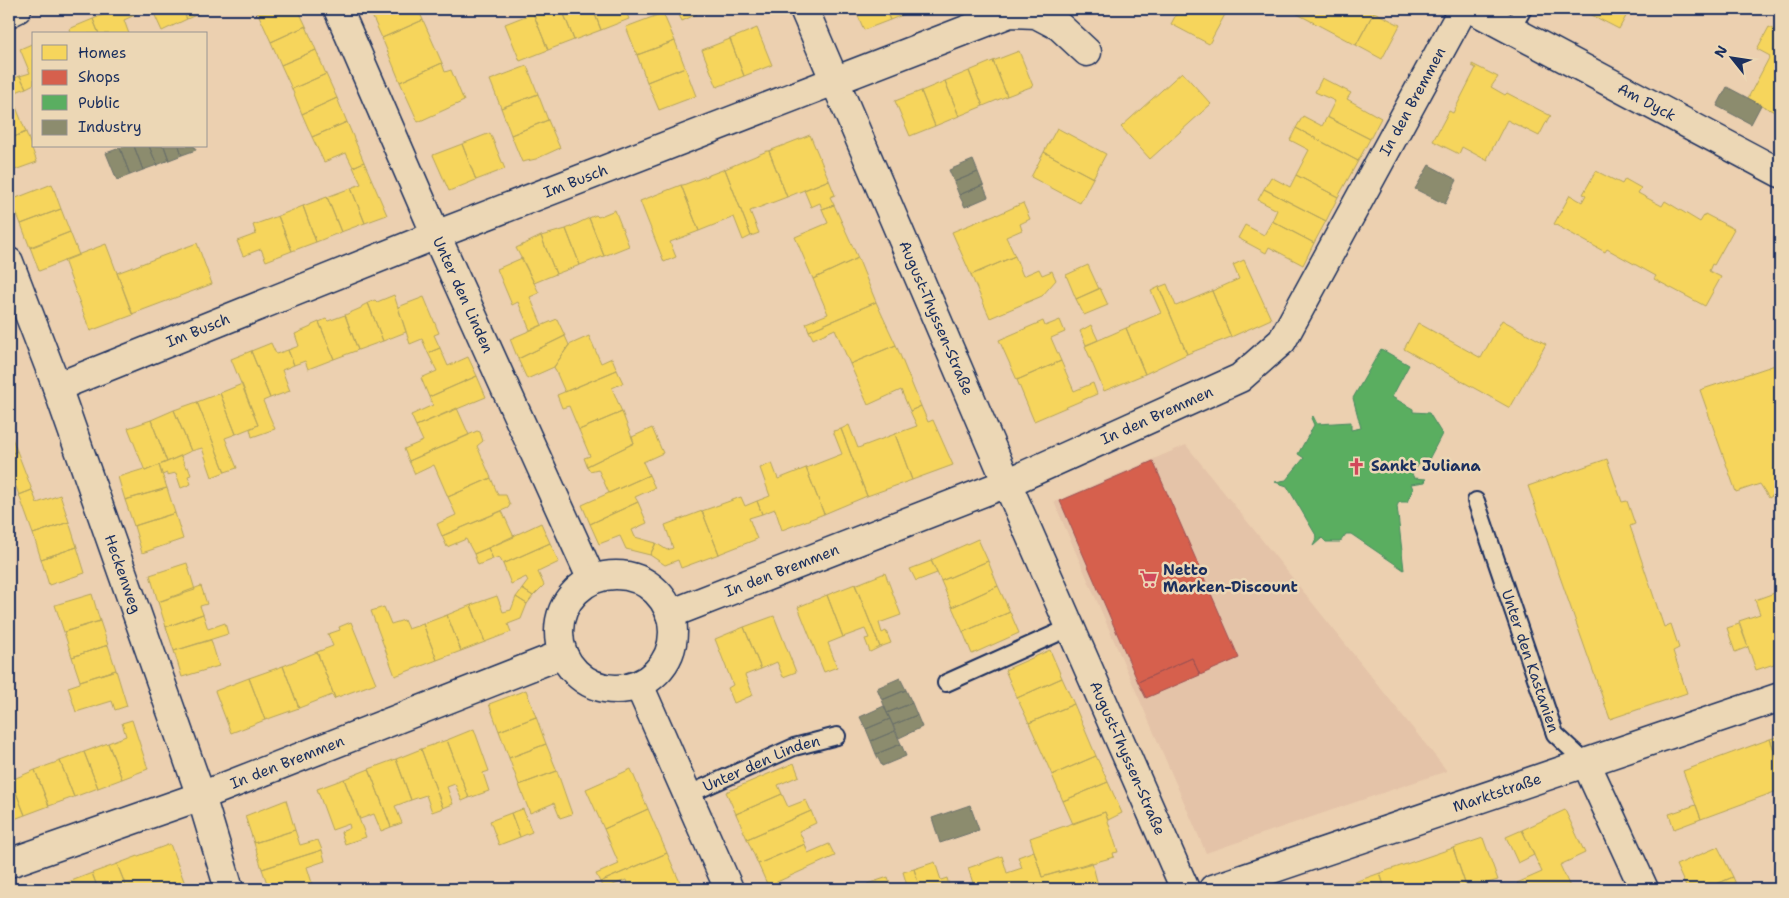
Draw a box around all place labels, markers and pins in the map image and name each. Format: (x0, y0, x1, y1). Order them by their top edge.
church icon: Sankt Juliana (1347, 456, 1367, 476)
place label: Sankt Juliana (1371, 456, 1481, 476)
place label: Netto Marken-Discount (1163, 560, 1298, 597)
supermarket icon: Netto Marken-Discount (1139, 569, 1159, 589)

